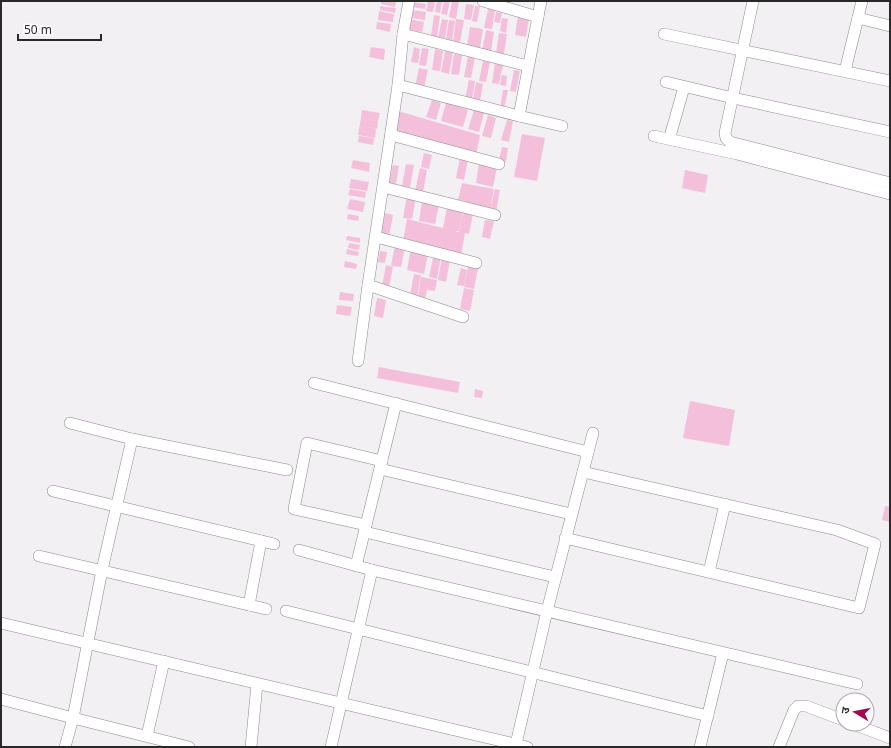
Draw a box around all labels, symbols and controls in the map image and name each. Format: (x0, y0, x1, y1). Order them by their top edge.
scale bar (18, 16, 101, 42)
text: 50 m (24, 21, 52, 38)
north arrow (835, 692, 875, 732)
text: उ (837, 705, 853, 715)

